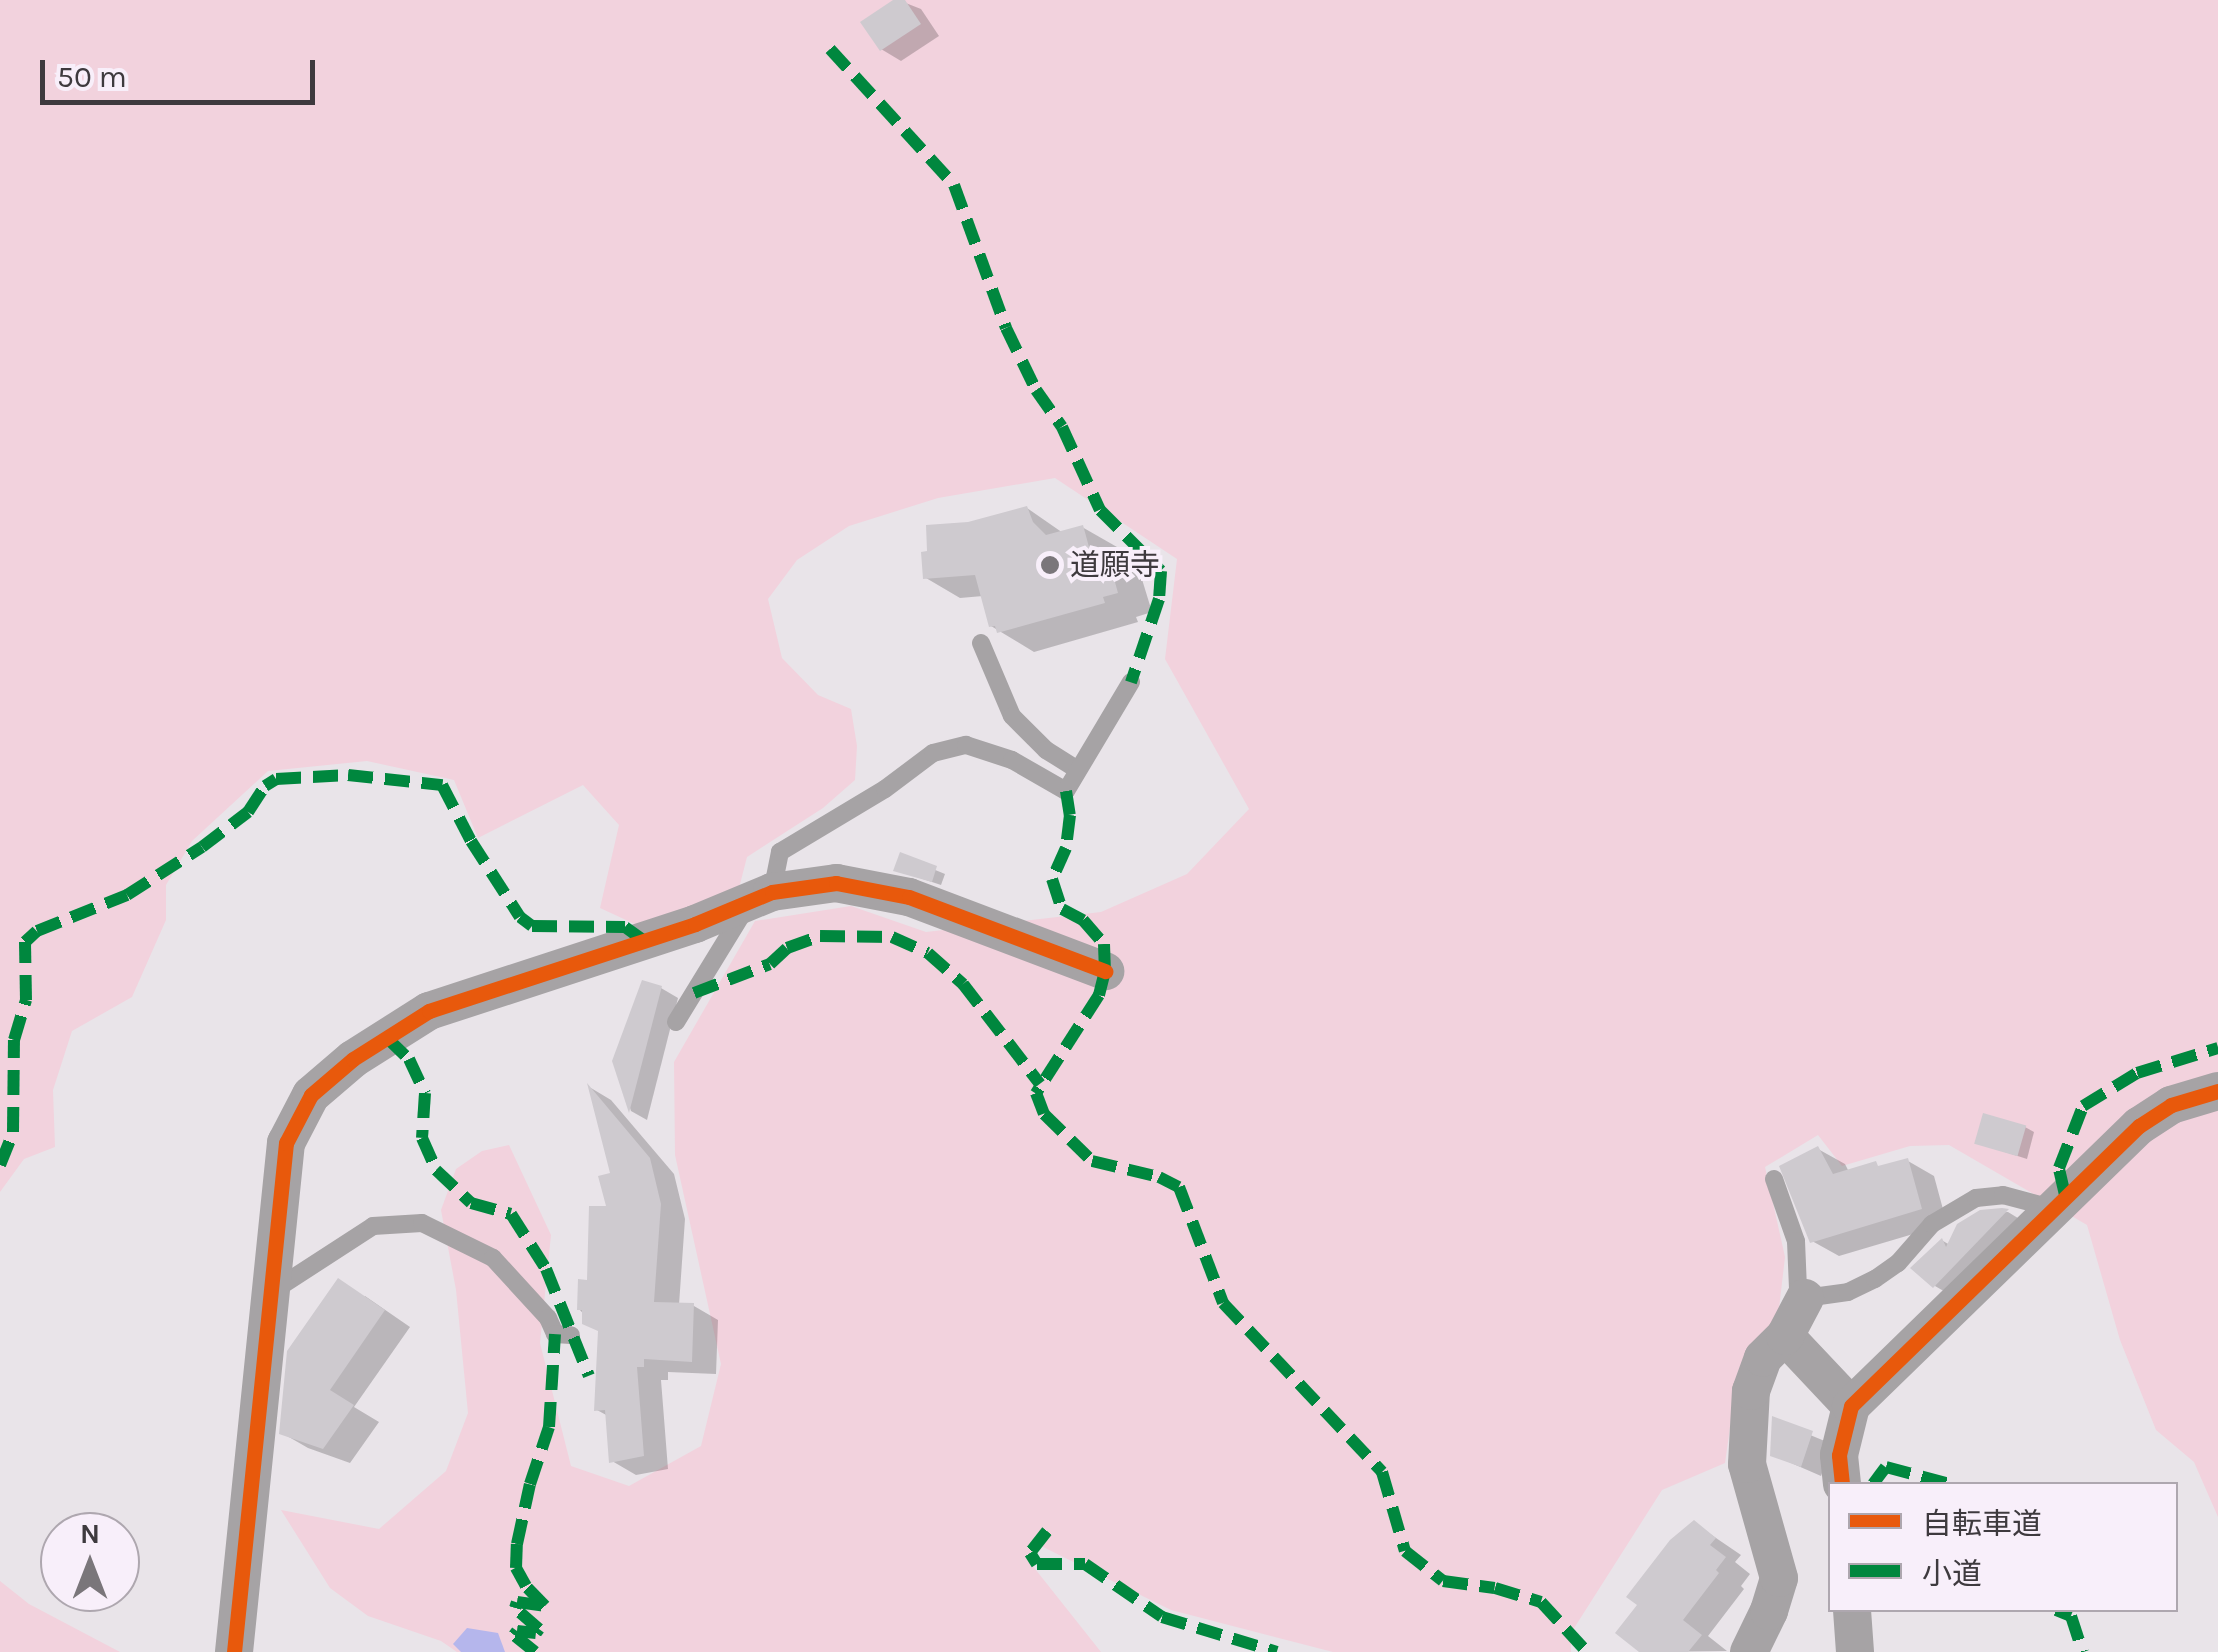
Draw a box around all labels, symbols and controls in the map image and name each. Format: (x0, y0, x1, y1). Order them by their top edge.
scale bar (45, 40, 320, 102)
text: 50 m (57, 59, 127, 95)
place label: 道願寺 (1070, 547, 1160, 583)
marker: 道願寺 (1039, 554, 1061, 576)
legend (1828, 1482, 2178, 1612)
text: 自転車道 (1922, 1506, 2042, 1542)
north arrow (40, 1512, 140, 1612)
text: N (80, 1517, 100, 1550)
text: 小道 (1922, 1556, 1982, 1592)

